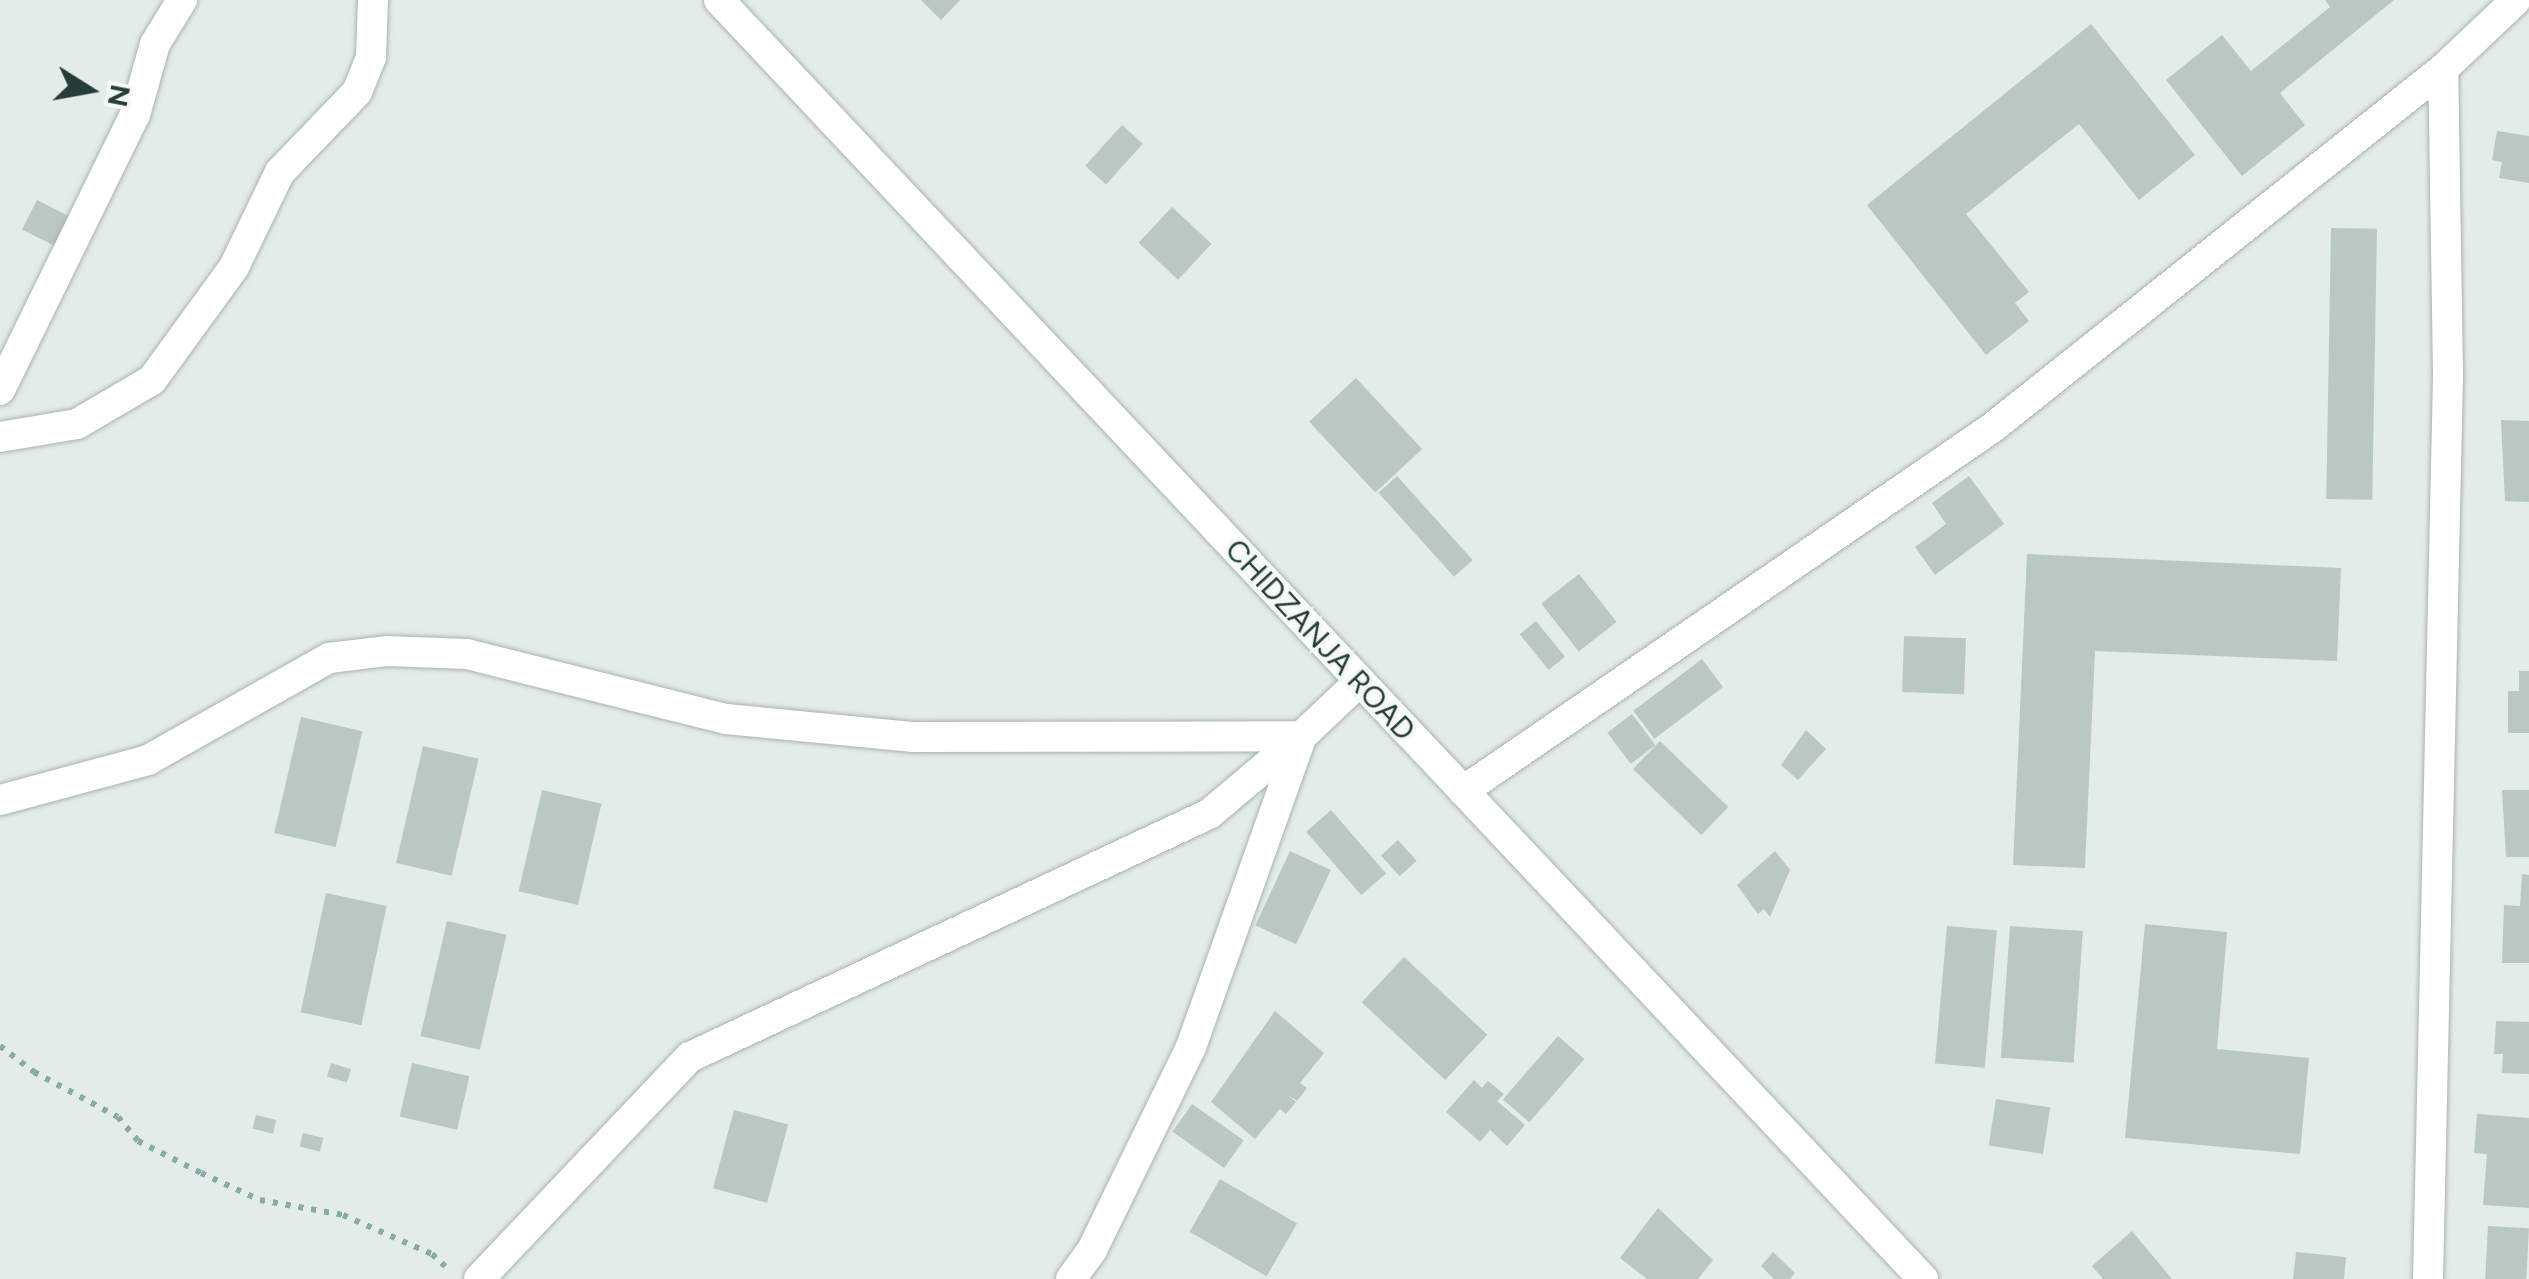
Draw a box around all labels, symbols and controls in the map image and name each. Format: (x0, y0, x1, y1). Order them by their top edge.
north arrow (40, 40, 140, 140)
text: N (101, 82, 138, 110)
street label: CHIDZANJA ROAD (1218, 532, 1422, 748)

